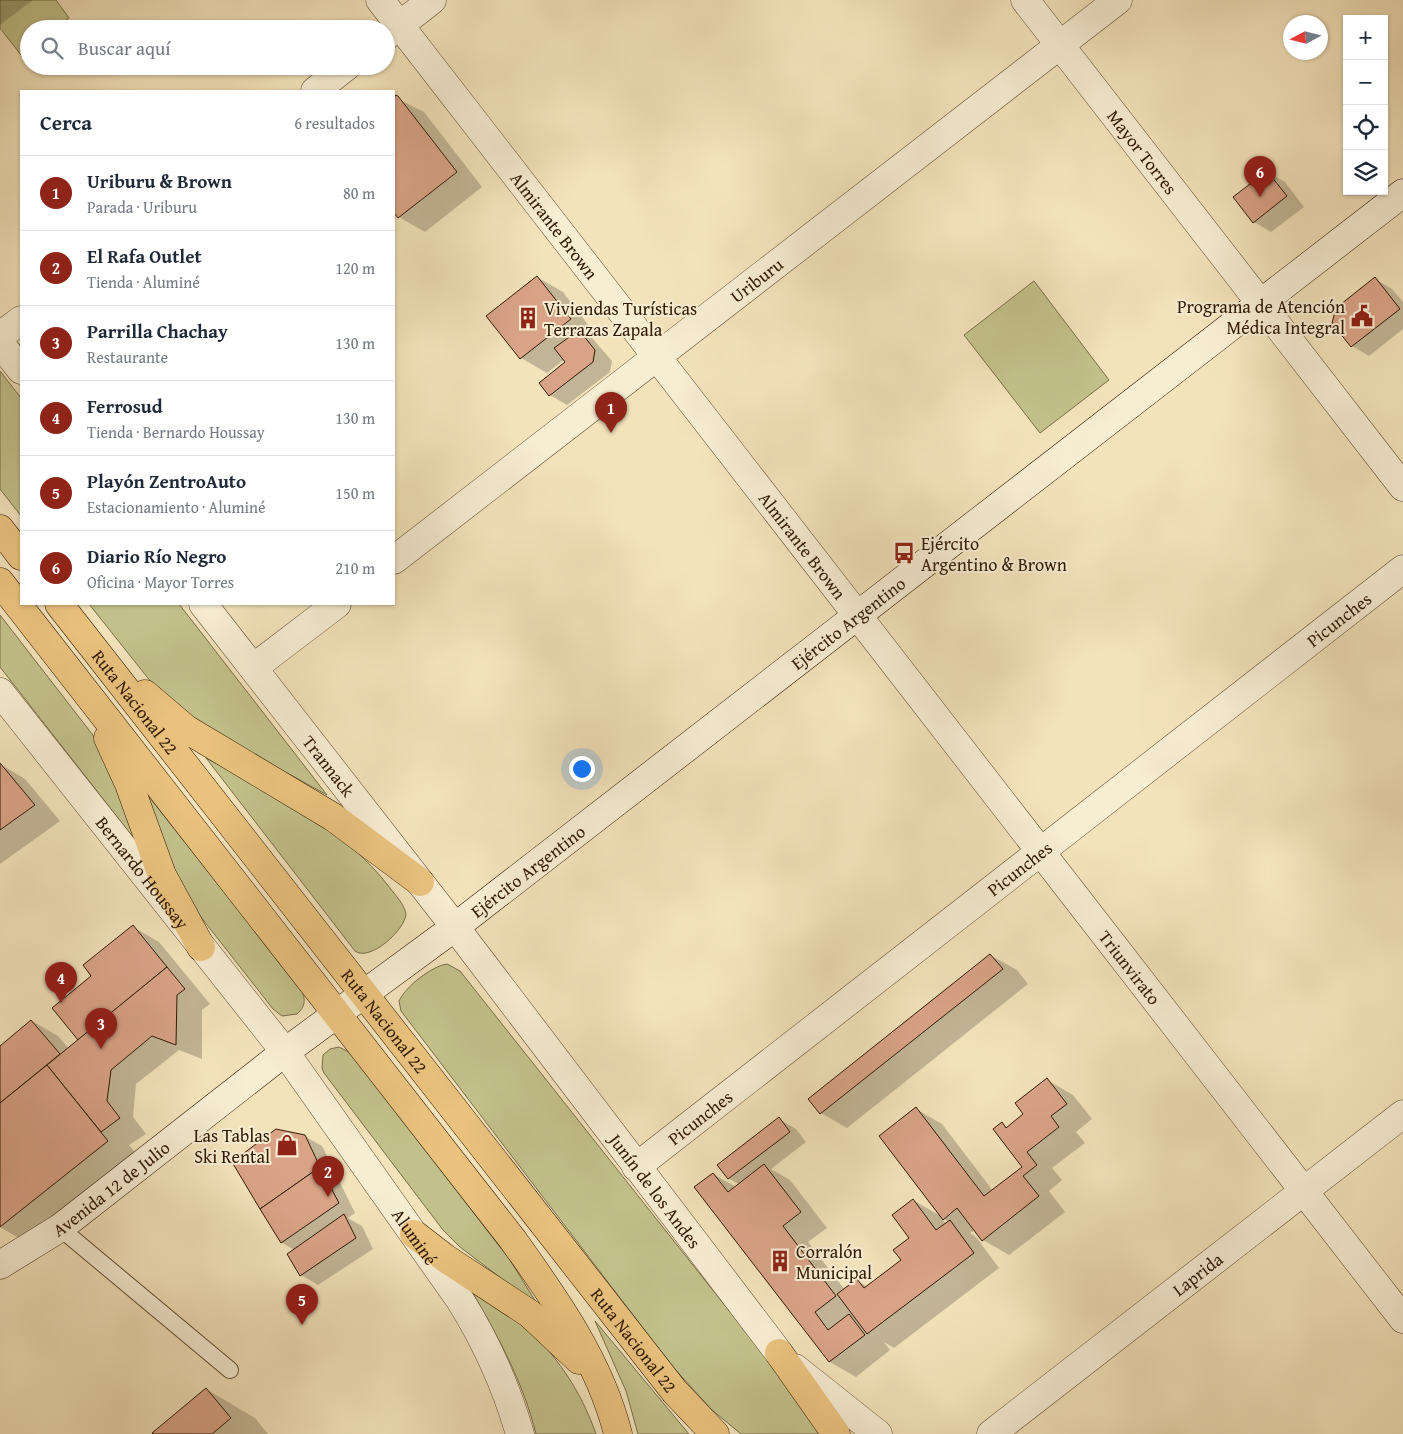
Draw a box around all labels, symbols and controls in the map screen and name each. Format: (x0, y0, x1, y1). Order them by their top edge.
north arrow (1283, 15, 1328, 60)
map controls (1343, 15, 1388, 195)
button: + (1343, 15, 1388, 60)
search box (20, 20, 395, 75)
icon: search (38, 34, 66, 62)
text: Buscar aquí (78, 34, 171, 62)
button: − (1343, 60, 1388, 105)
street label: Mayor Torres (1101, 103, 1184, 200)
button: locate (1343, 105, 1388, 150)
text: Cerca (40, 107, 92, 138)
text: 6 resultados (294, 111, 375, 135)
button: layers (1343, 150, 1388, 195)
pin: 6 (1244, 156, 1276, 197)
street label: Almirante Brown (504, 166, 605, 285)
text: Uriburu & Brown (87, 167, 232, 195)
text: 1 (52, 181, 60, 205)
text: 80 m (343, 181, 375, 205)
text: Parada · Uriburu (87, 195, 197, 219)
text: El Rafa Outlet (87, 242, 202, 270)
street label: Uriburu (724, 250, 789, 309)
text: 2 (52, 256, 60, 280)
text: 120 m (335, 256, 375, 280)
text: Tienda · Aluminé (87, 270, 200, 294)
place label: Programa de Atención Médica Integral (1177, 293, 1345, 341)
place label: Viviendas Turísticas Terrazas Zapala (544, 295, 697, 343)
public building icon: Programa de Atención Médica Integral (1349, 303, 1375, 329)
building icon: Viviendas Turísticas Terrazas Zapala (515, 305, 541, 331)
text: Parrilla Chachay (87, 317, 228, 345)
text: 3 (52, 331, 60, 355)
text: 130 m (335, 331, 375, 355)
text: Restaurante (87, 345, 168, 369)
text: Ferrosud (87, 392, 163, 420)
pin: 1 (595, 392, 627, 433)
text: 4 (52, 406, 60, 430)
text: 130 m (335, 406, 375, 430)
text: Tienda · Bernardo Houssay (87, 420, 265, 444)
text: Playón ZentroAuto (87, 467, 246, 495)
text: 5 (52, 481, 60, 505)
text: 150 m (335, 481, 375, 505)
street label: Almirante Brown (752, 486, 853, 605)
text: Estacionamiento · Aluminé (87, 495, 265, 519)
place label: Ejército Argentino & Brown (921, 530, 1067, 578)
bus stop icon: Ejército Argentino & Brown (891, 540, 917, 566)
text: Diario Río Negro (87, 542, 227, 570)
text: 6 (52, 556, 60, 580)
text: 210 m (335, 556, 375, 580)
text: Oficina · Mayor Torres (87, 570, 234, 594)
street label: Ejército Argentino (785, 570, 911, 676)
street label: Picunches (1300, 585, 1377, 653)
street label: Ruta Nacional 22 (86, 644, 185, 760)
street label: Trannack (296, 729, 362, 803)
your location (569, 756, 595, 782)
street label: Bernardo Houssay (90, 810, 196, 935)
street label: Ejército Argentino (465, 818, 591, 924)
street label: Picunches (981, 834, 1058, 902)
street label: Triunvirato (1093, 924, 1168, 1010)
pin: 4 (45, 962, 77, 1003)
street label: Ruta Nacional 22 (335, 963, 434, 1079)
pin: 3 (85, 1008, 117, 1049)
street label: Picunches (662, 1083, 738, 1151)
place label: Las Tablas Ski Rental (194, 1122, 270, 1170)
street label: Junín de los Andes (602, 1126, 708, 1254)
shop icon: Las Tablas Ski Rental (274, 1132, 300, 1158)
street label: Avenida 12 de Julio (47, 1134, 175, 1243)
pin: 2 (312, 1156, 344, 1197)
street label: Aluminé (386, 1203, 445, 1270)
place label: Corralón Municipal (796, 1238, 872, 1286)
street label: Laprida (1166, 1245, 1229, 1302)
building icon: Corralón Municipal (767, 1248, 793, 1274)
street label: Ruta Nacional 22 (585, 1282, 684, 1398)
pin: 5 (286, 1284, 318, 1325)

